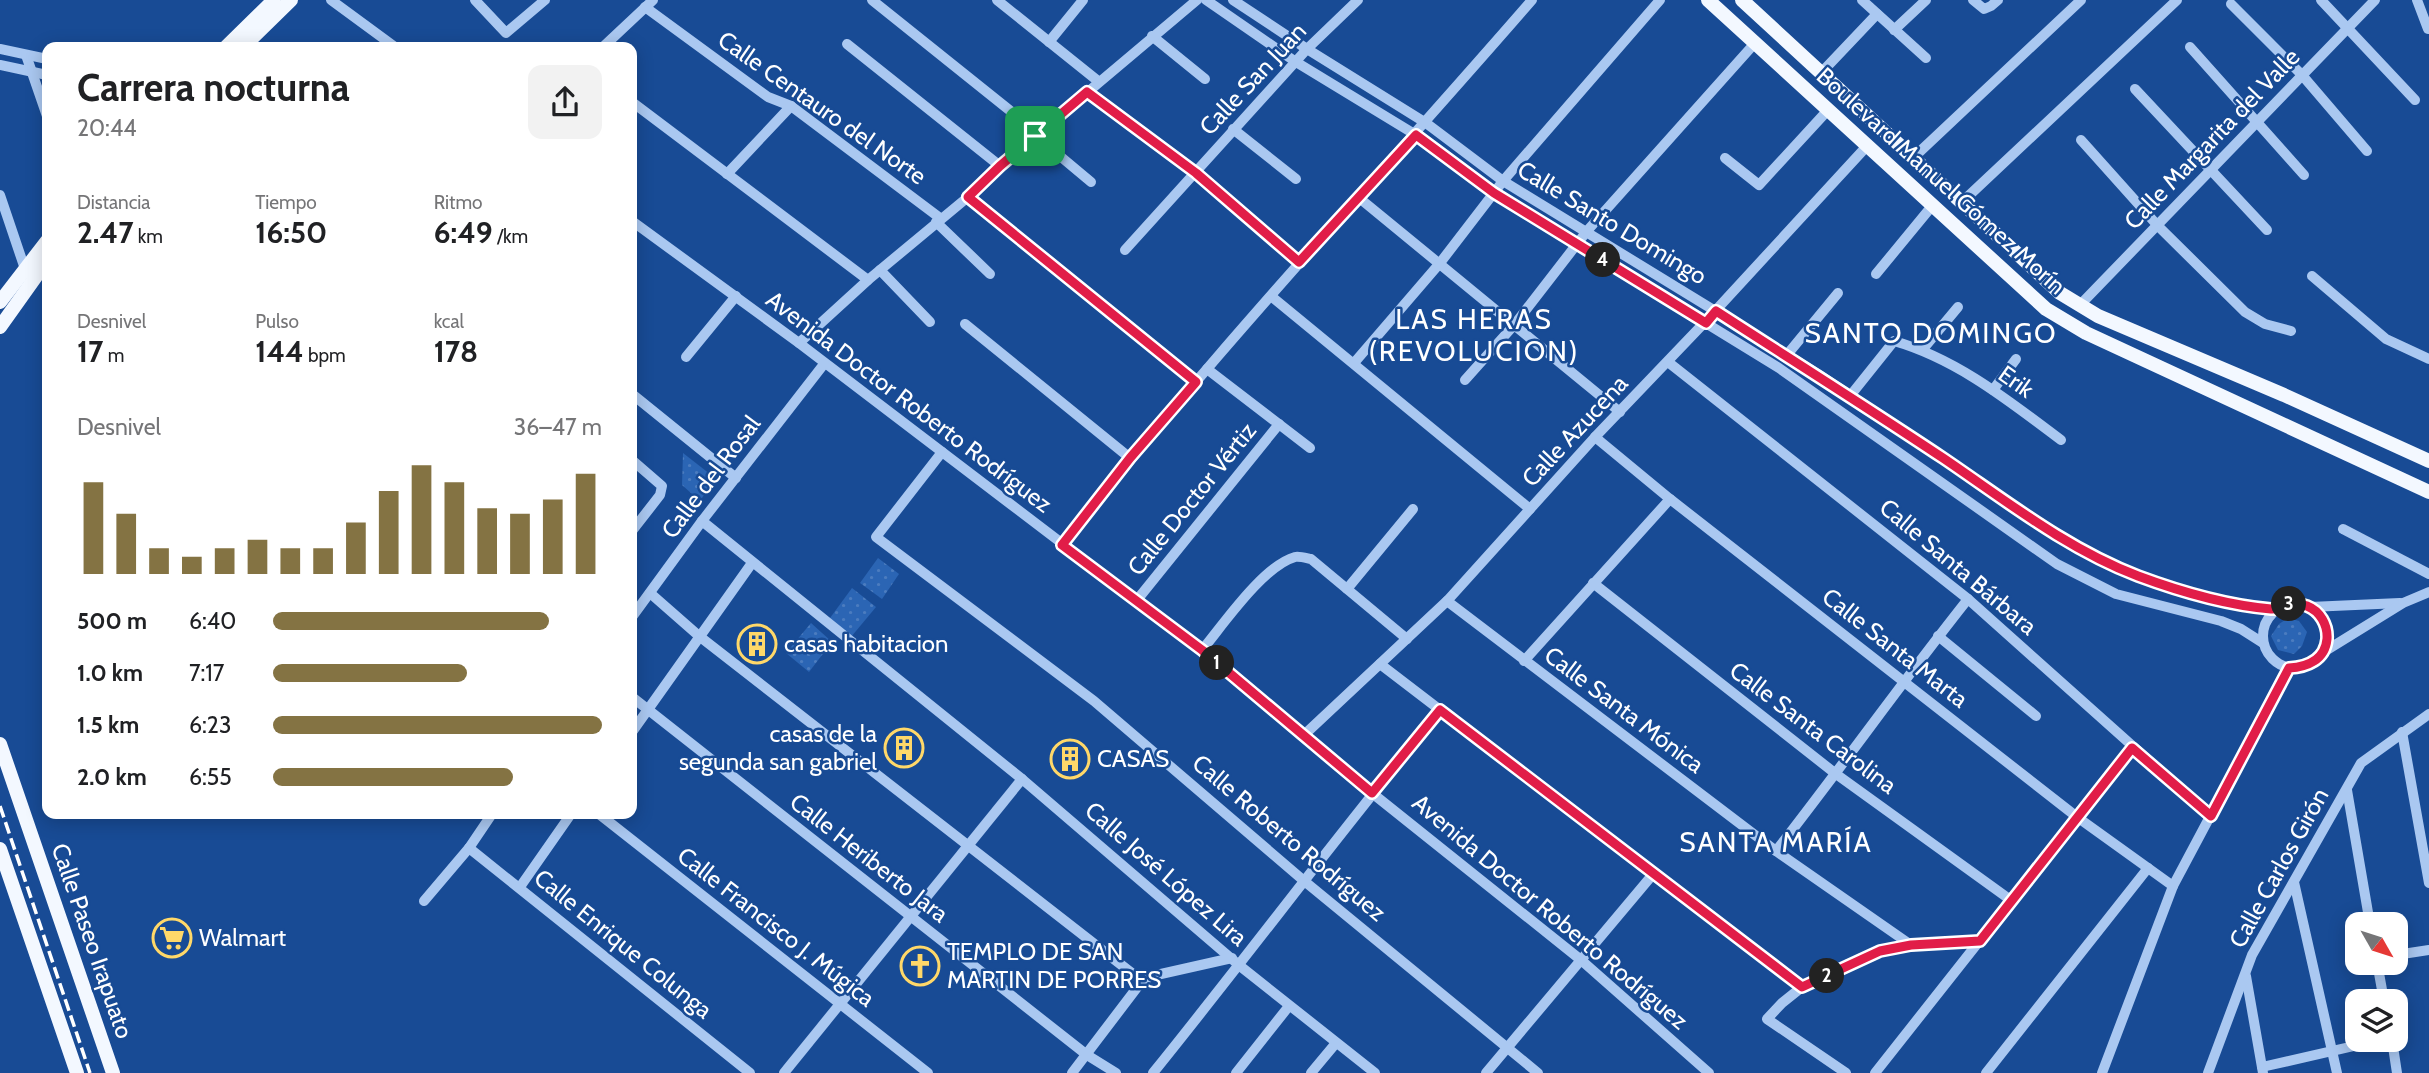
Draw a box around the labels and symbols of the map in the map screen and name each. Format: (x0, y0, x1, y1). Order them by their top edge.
street label: Calle San Juan (1193, 17, 1312, 141)
street label: Calle Centauro del Norte (713, 25, 932, 190)
street label: Calle Margarita del Valle (2118, 42, 2305, 235)
street label: Boulevard Manuel Gómez Morín (1811, 61, 2072, 300)
pin (1005, 106, 1065, 166)
street label: Calle Santo Domingo (1512, 155, 1712, 291)
pin: 4 (1586, 243, 1620, 278)
street label: Avenida Doctor Roberto Rodríguez (761, 285, 1058, 519)
district label: LAS HERAS (REVOLUCION) (1368, 302, 1580, 368)
district label: SANTO DOMINGO (1804, 316, 2058, 350)
street label: Erik (1993, 359, 2040, 404)
street label: Calle Azucena (1516, 369, 1634, 492)
street label: Calle del Rosal (655, 409, 766, 544)
street label: Calle Doctor Vértiz (1121, 416, 1262, 581)
street label: Calle Santa Bárbara (1874, 492, 2043, 641)
street label: Calle Santa Marta (1817, 582, 1974, 714)
pin: 3 (2272, 586, 2306, 622)
building icon: casas habitacion (736, 623, 778, 665)
place label: casas habitacion (784, 629, 948, 658)
street label: Calle Santa Mónica (1539, 640, 1710, 779)
pin: 1 (1200, 646, 1234, 680)
street label: Calle Santa Carolina (1724, 655, 1903, 800)
place label: casas de la segunda san gabriel (679, 719, 877, 776)
building icon: casas de la segunda san gabriel (883, 727, 925, 769)
building icon: CASAS (1049, 738, 1091, 780)
place label: CASAS (1097, 744, 1169, 773)
street label: Calle Roberto Rodríguez (1187, 748, 1392, 927)
street label: Calle Carlos Girón (2223, 783, 2334, 953)
street label: Calle Heriberto Jara (784, 787, 955, 929)
street label: Avenida Doctor Roberto Rodríguez (1407, 788, 1694, 1035)
street label: Calle José López Lira (1079, 795, 1254, 952)
district label: SANTA MARÍA (1679, 825, 1873, 859)
street label: Calle Paseo Irapuato (46, 840, 139, 1042)
street label: Calle Francisco J. Múgica (672, 841, 881, 1013)
street label: Calle Enrique Colunga (528, 863, 719, 1025)
north arrow (2345, 912, 2408, 975)
supermarket icon: Walmart (151, 917, 193, 959)
place label: Walmart (199, 923, 286, 952)
place label: TEMPLO DE SAN MARTIN DE PORRES (947, 937, 1161, 994)
church icon: TEMPLO DE SAN MARTIN DE PORRES (899, 945, 941, 987)
pin: 2 (1810, 958, 1844, 993)

